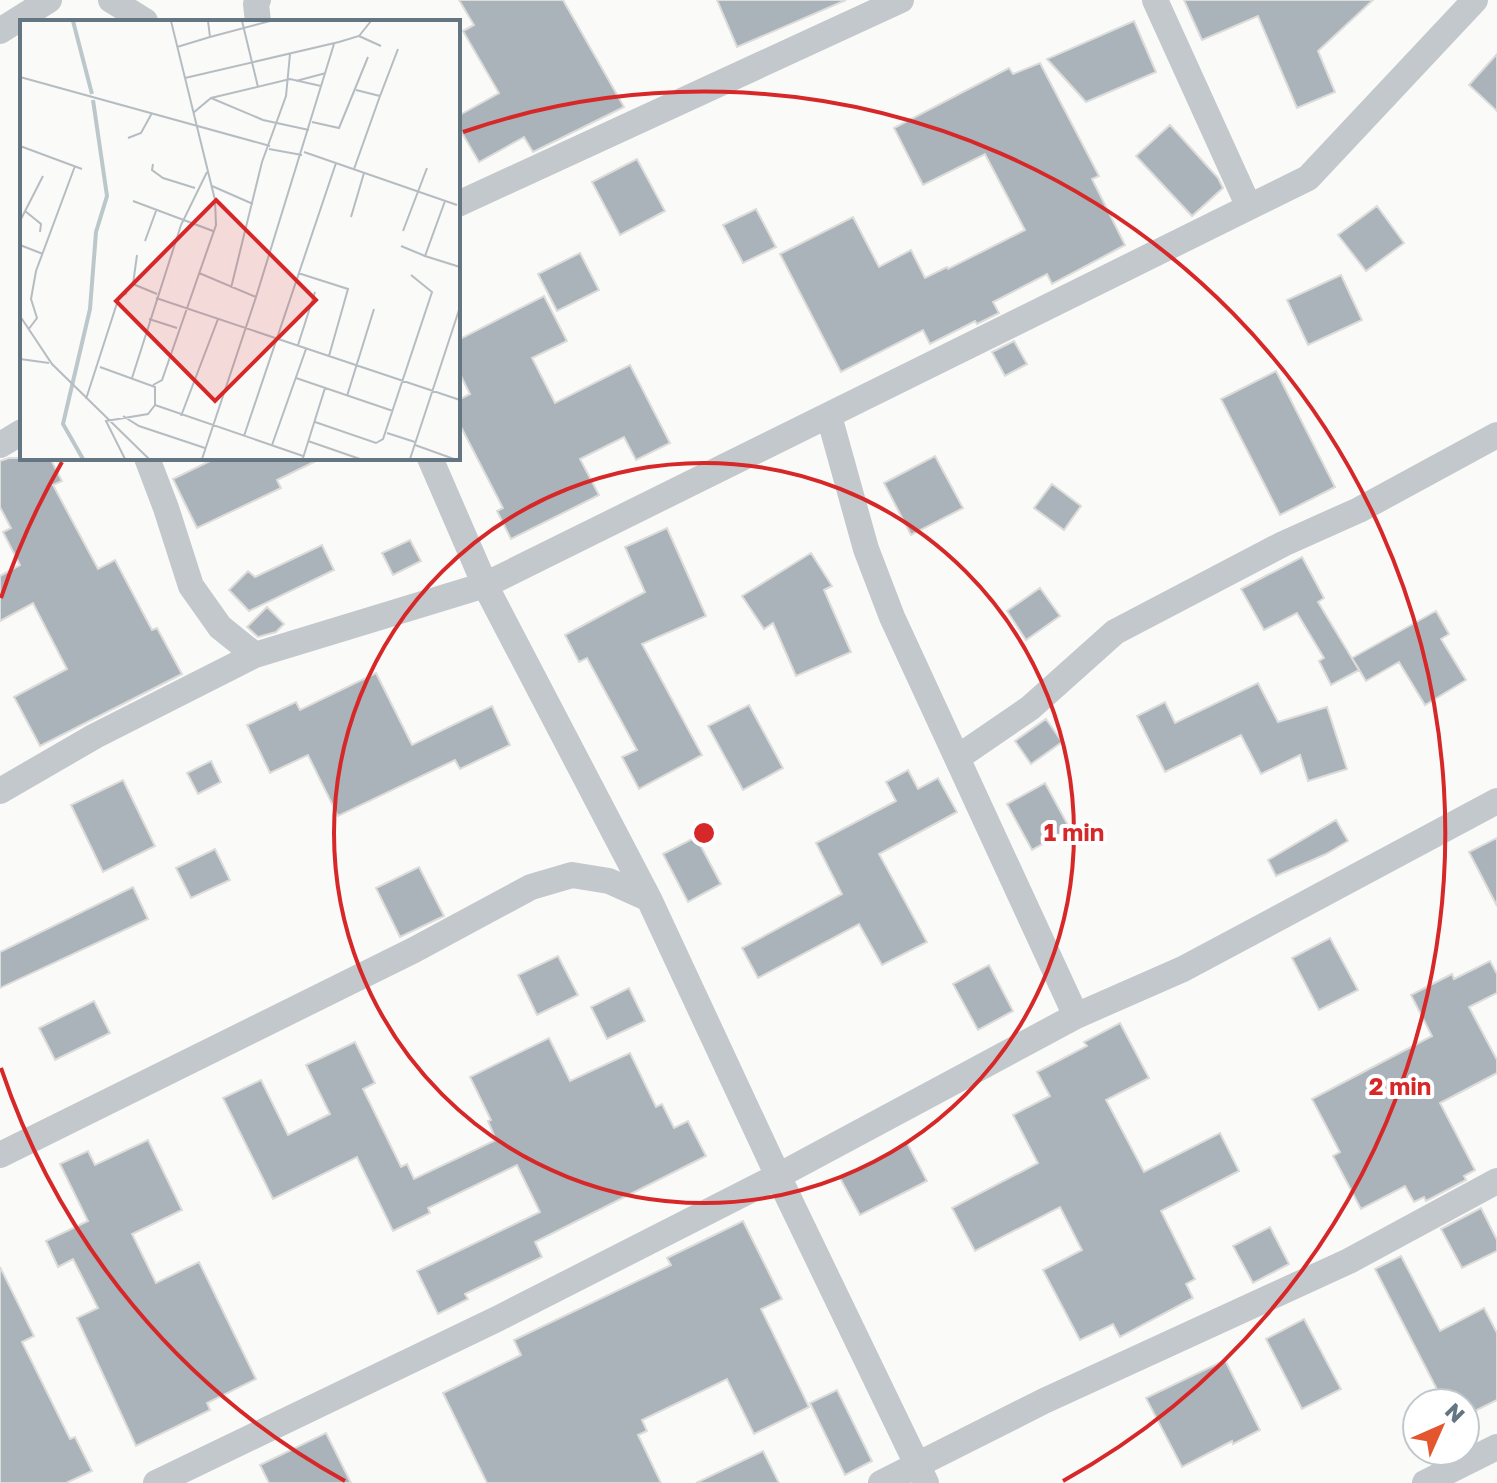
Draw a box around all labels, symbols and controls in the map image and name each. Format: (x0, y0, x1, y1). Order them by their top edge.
inset map (20, 20, 460, 460)
text: 1 min (1044, 817, 1104, 846)
centre of rings (690, 819, 718, 847)
text: 2 min (1369, 1071, 1431, 1100)
north arrow (1401, 1387, 1481, 1467)
text: N (1440, 1397, 1471, 1428)

